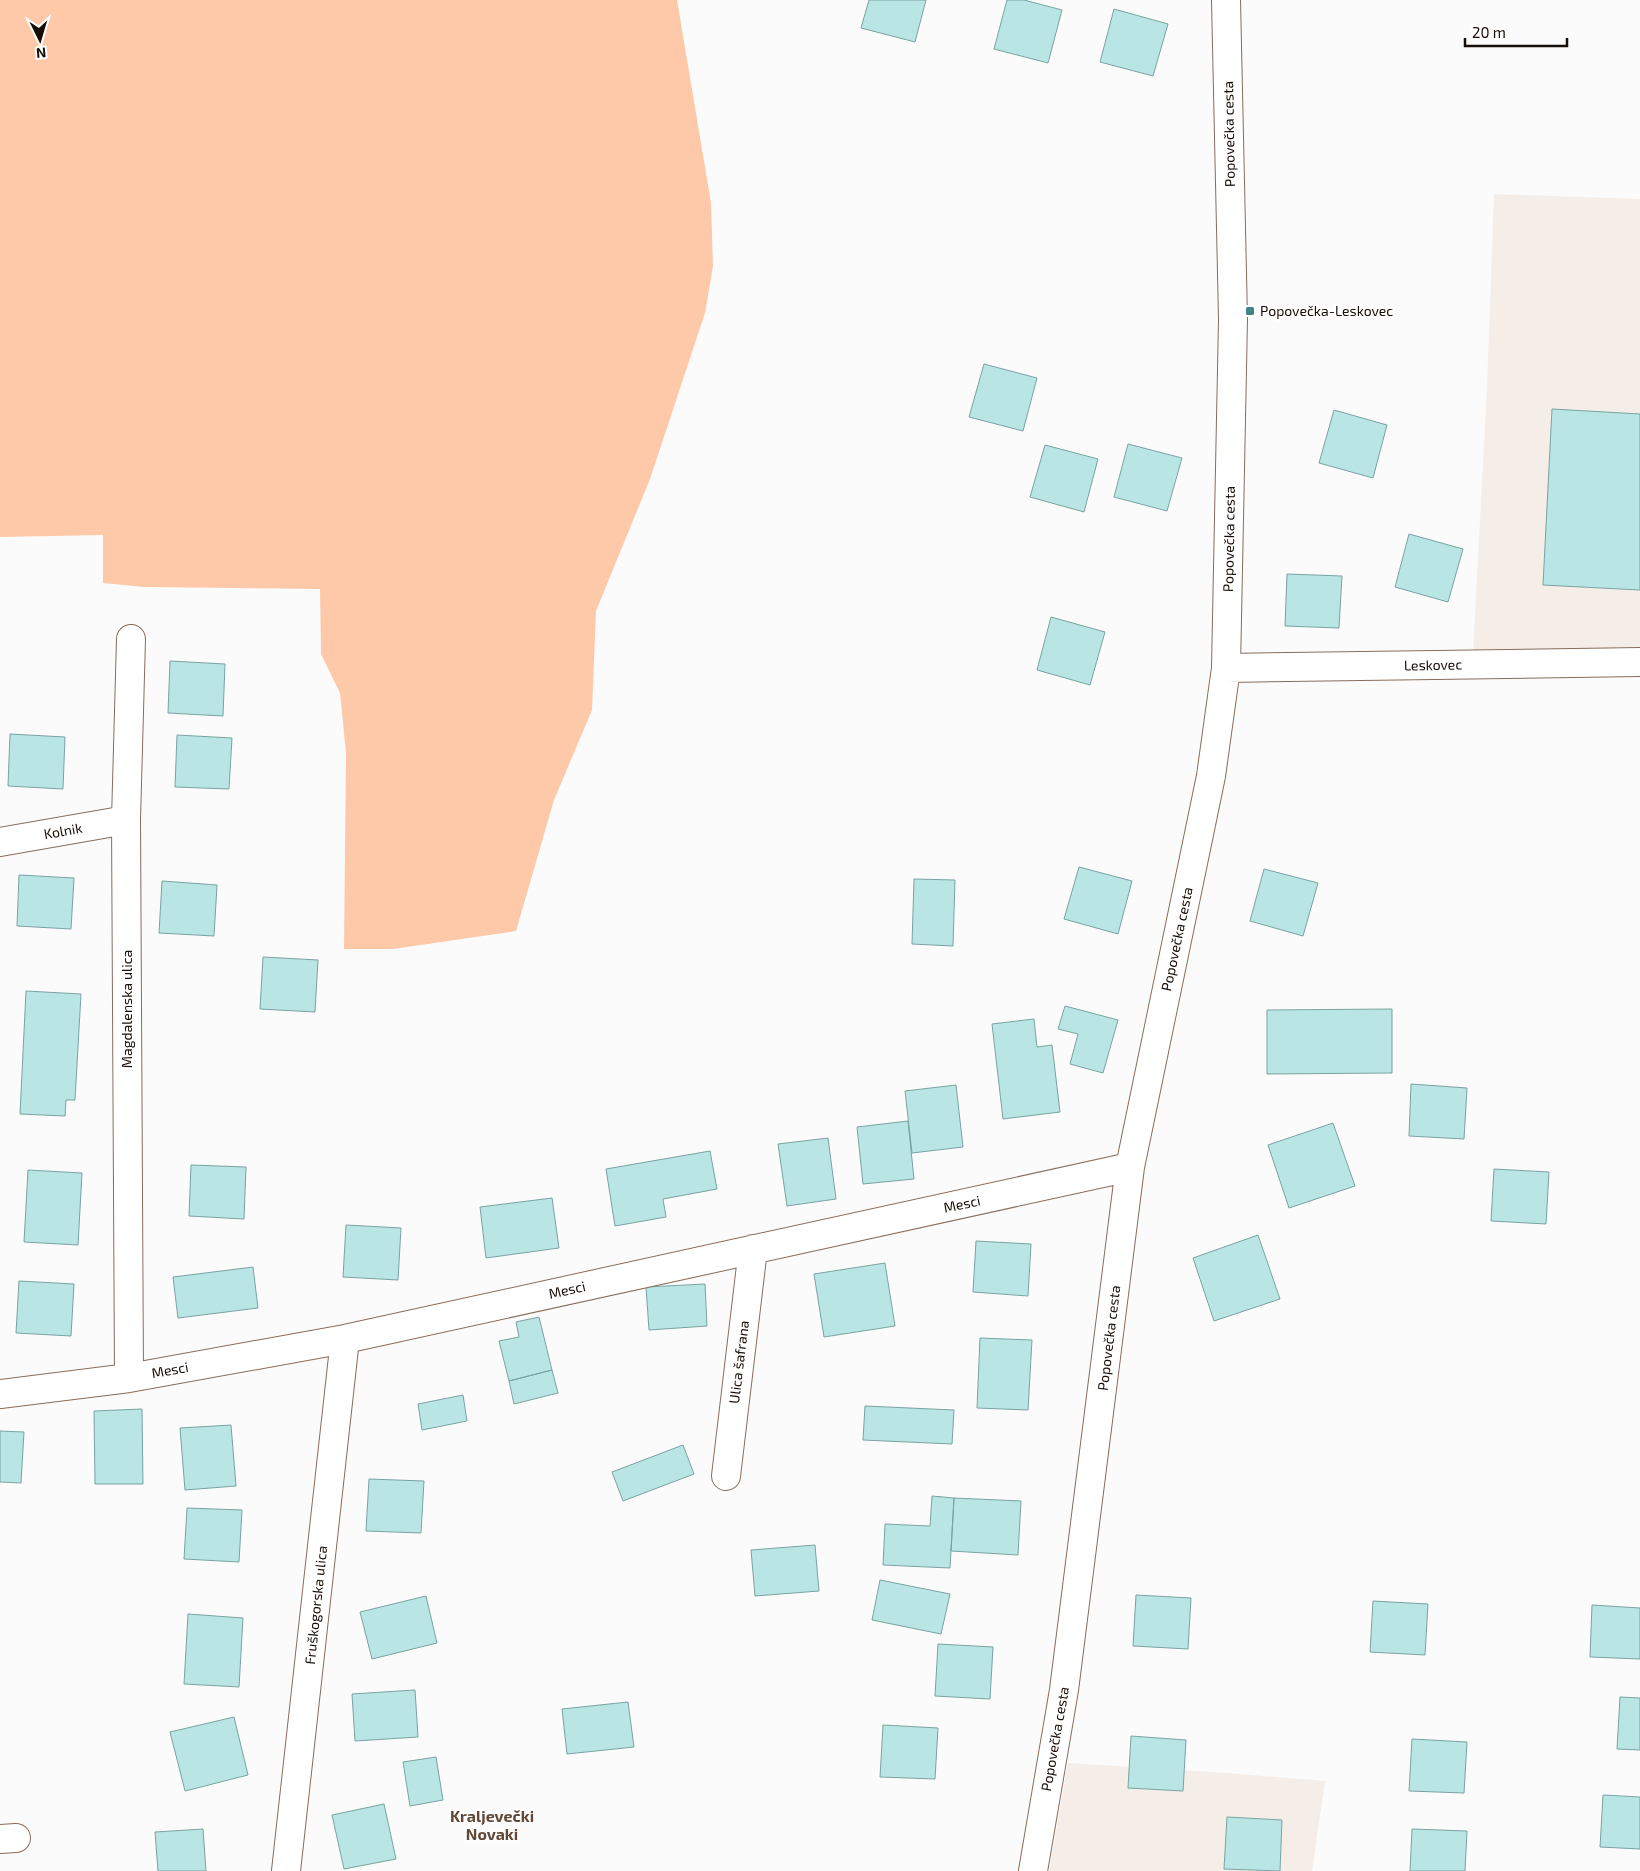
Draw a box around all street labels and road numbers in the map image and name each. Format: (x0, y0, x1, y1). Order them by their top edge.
street label: Popovečka cesta (1219, 81, 1238, 187)
street label: Popovečka cesta (1219, 486, 1238, 592)
street label: Leskovec (1404, 655, 1462, 674)
street label: Kolnik (42, 819, 84, 842)
street label: Popovečka cesta (1157, 885, 1196, 993)
street label: Magdalenska ulica (118, 950, 135, 1068)
street label: Mesci (942, 1191, 982, 1216)
street label: Mesci (547, 1277, 587, 1302)
street label: Popovečka cesta (1094, 1284, 1123, 1392)
street label: Ulica šafrana (725, 1319, 752, 1405)
street label: Mesci (150, 1358, 190, 1381)
street label: Fruškogorska ulica (301, 1545, 330, 1665)
street label: Popovečka cesta (1037, 1685, 1072, 1793)

